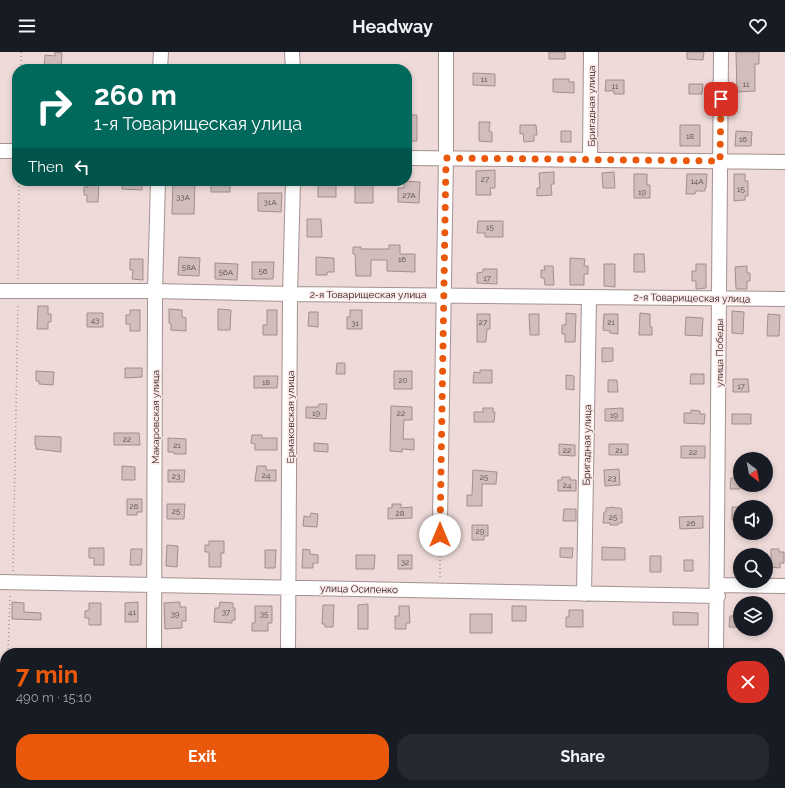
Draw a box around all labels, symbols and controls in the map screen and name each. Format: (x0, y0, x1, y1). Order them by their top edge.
icon: menu (16, 15, 38, 37)
icon: heart (747, 15, 769, 37)
text: Headway (352, 16, 433, 37)
street label: Бригадная улица (586, 66, 597, 146)
house number: 11 (481, 74, 488, 84)
text: 260 m (94, 79, 177, 112)
house number: 11 (743, 79, 750, 89)
icon: right (28, 80, 80, 132)
house number: 11 (612, 81, 619, 91)
pin (704, 82, 738, 116)
icon: arrive (710, 88, 732, 110)
text: 1-я Товарищеская улица (94, 113, 302, 134)
house number: 18 (686, 131, 694, 141)
house number: 16 (739, 134, 747, 144)
icon: left (71, 156, 93, 178)
text: Then (28, 158, 63, 176)
house number: 27 (481, 174, 490, 184)
house number: 14А (690, 176, 704, 186)
house number: 15 (737, 184, 746, 194)
house number: 19 (638, 187, 646, 197)
house number: 27А (402, 190, 416, 200)
house number: 33А (176, 192, 191, 202)
house number: 31А (263, 197, 277, 207)
house number: 15 (486, 222, 495, 232)
house number: 16 (398, 254, 406, 264)
house number: 58А (182, 262, 197, 272)
house number: 56 (258, 266, 268, 276)
house number: 56А (219, 267, 234, 277)
house number: 17 (483, 273, 492, 283)
street label: 2-я Товарищеская улица (310, 289, 426, 300)
street label: 2-я Товарищеская улица (634, 291, 750, 305)
house number: 43 (91, 315, 99, 325)
house number: 27 (479, 317, 488, 327)
house number: 21 (607, 317, 615, 327)
house number: 31 (351, 318, 359, 328)
street label: улица Победы (714, 319, 725, 387)
street label: Макаровская улица (150, 370, 161, 464)
street label: Ермаковская улица (285, 371, 296, 463)
house number: 20 (398, 375, 408, 385)
house number: 18 (262, 377, 270, 387)
house number: 17 (737, 381, 746, 391)
street label: Бригадная улица (581, 404, 593, 486)
house number: 19 (312, 408, 320, 418)
house number: 22 (397, 408, 405, 418)
house number: 19 (610, 410, 618, 420)
house number: 22 (123, 434, 131, 444)
house number: 21 (173, 440, 181, 450)
house number: 22 (563, 445, 571, 455)
house number: 21 (615, 445, 623, 455)
house number: 22 (689, 447, 697, 457)
north arrow (733, 452, 773, 492)
map controls (733, 452, 773, 636)
house number: 24 (262, 470, 271, 480)
house number: 23 (172, 471, 180, 481)
house number: 25 (480, 472, 489, 482)
house number: 23 (608, 473, 616, 483)
house number: 24 (563, 480, 572, 490)
button: sound (733, 500, 773, 540)
house number: 26 (130, 501, 139, 511)
house number: 25 (172, 506, 181, 516)
house number: 28 (396, 508, 405, 518)
house number: 25 (609, 512, 618, 522)
position arrow (419, 514, 461, 556)
house number: 26 (687, 518, 696, 528)
house number: 29 (476, 526, 485, 536)
button: search (733, 548, 773, 588)
house number: 32 (401, 557, 409, 567)
street label: улица Осипенко (320, 583, 398, 595)
button: layers (733, 596, 773, 636)
house number: 41 (128, 607, 136, 617)
house number: 37 (222, 607, 231, 617)
house number: 39 (171, 609, 180, 619)
house number: 35 (260, 609, 269, 619)
text: 7 min (16, 660, 78, 689)
button: close (727, 661, 769, 703)
text: 490 m · 15:10 (16, 690, 92, 705)
button: Exit (16, 734, 389, 780)
button: Share (397, 734, 769, 780)

